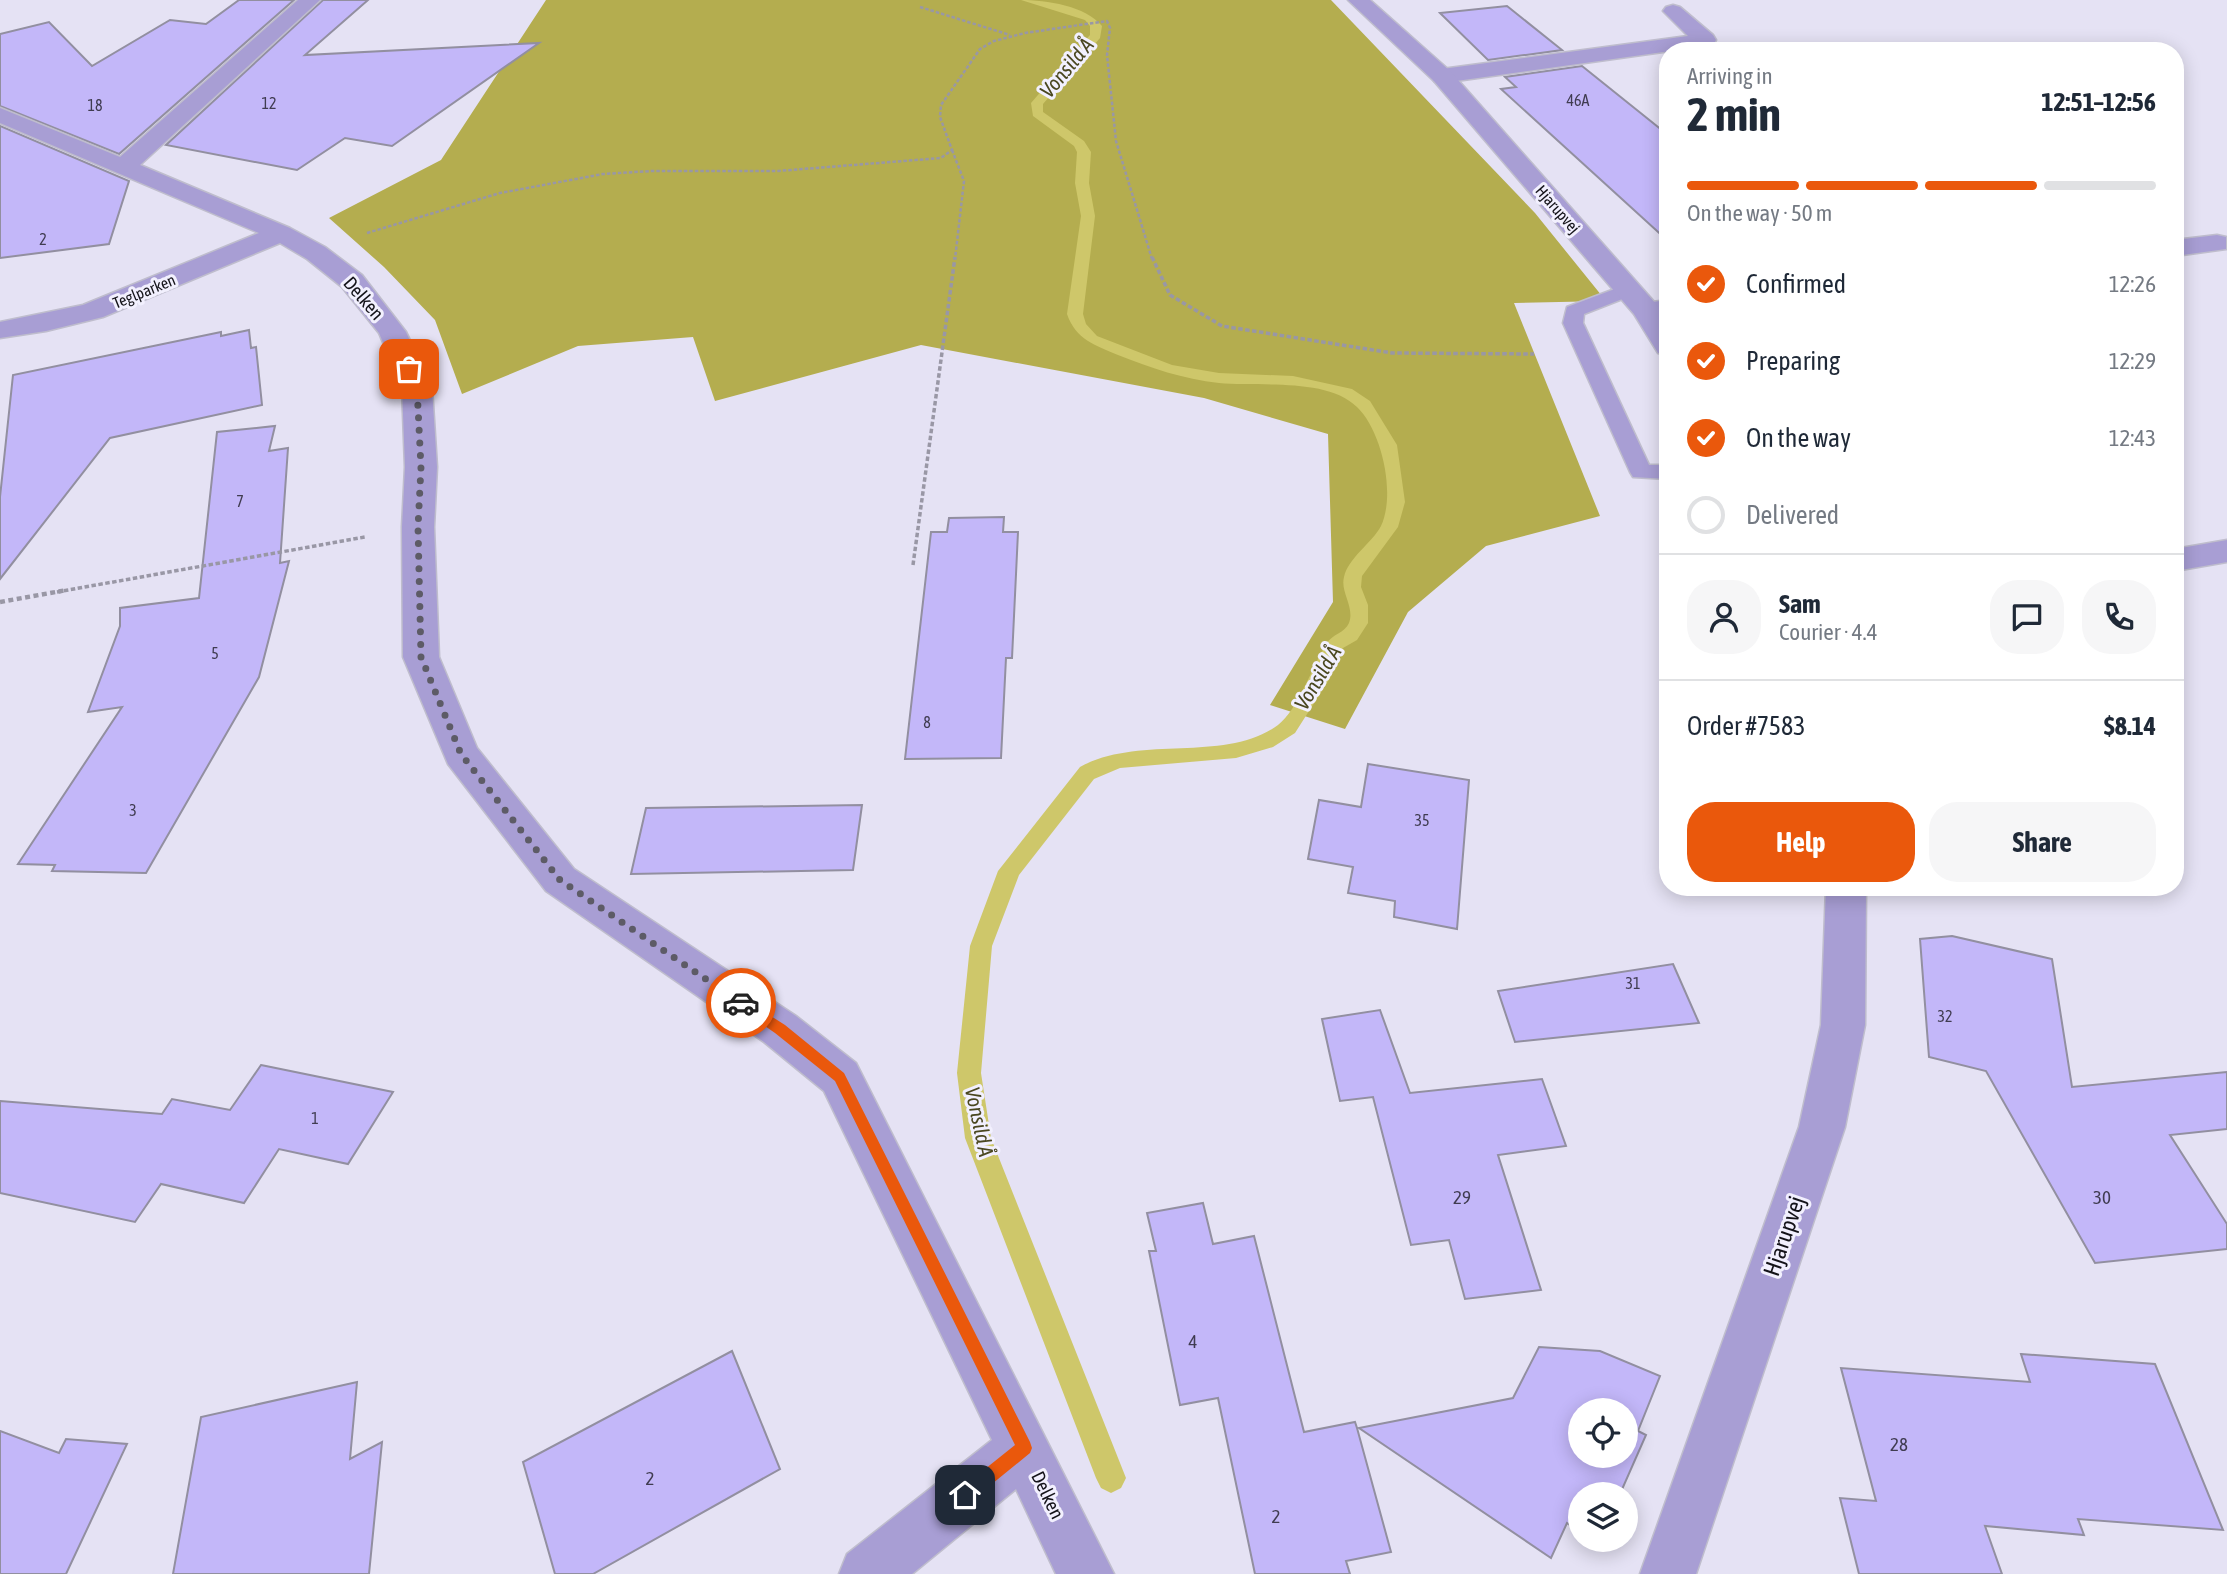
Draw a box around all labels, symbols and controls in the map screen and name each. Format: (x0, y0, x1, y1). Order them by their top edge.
water label: Vonsild Å (1034, 33, 1098, 102)
text: Arriving in (1687, 63, 1773, 89)
text: 12:51–12:56 (2041, 87, 2156, 117)
text: 2 min (1687, 88, 1781, 141)
house number: 46A (1567, 91, 1590, 109)
house number: 12 (261, 94, 277, 112)
house number: 18 (87, 96, 103, 114)
street label: Hjarupvej (1532, 181, 1584, 237)
text: On the way · 50 m (1687, 200, 1832, 226)
house number: 2 (39, 230, 47, 248)
icon: check (1687, 265, 1725, 303)
text: Confirmed (1746, 269, 1846, 299)
street label: Teglparken (110, 270, 178, 313)
text: 12:26 (2109, 271, 2156, 297)
street label: Delken (339, 272, 389, 324)
pin (379, 339, 439, 399)
icon: check (1687, 342, 1725, 380)
text: Preparing (1746, 346, 1840, 376)
text: 12:29 (2109, 348, 2156, 374)
icon: bag (390, 350, 428, 388)
icon: check (1687, 419, 1725, 457)
text: On the way (1746, 423, 1851, 453)
text: 12:43 (2109, 425, 2156, 451)
house number: 7 (236, 492, 244, 510)
text: Delivered (1746, 500, 1839, 530)
button: person (1687, 580, 1761, 654)
button: chat (1990, 580, 2064, 654)
button: phone (2082, 580, 2156, 654)
text: Sam (1779, 589, 1821, 619)
text: Courier · 4.4 (1779, 619, 1878, 645)
water label: Vonsild Å (1289, 641, 1346, 714)
house number: 5 (211, 644, 219, 662)
text: Order #7583 (1687, 711, 1806, 741)
text: $8.14 (2104, 711, 2156, 741)
house number: 8 (923, 713, 931, 731)
house number: 3 (129, 801, 137, 819)
button: Help (1687, 802, 1915, 882)
button: Share (1929, 802, 2156, 882)
house number: 35 (1414, 811, 1430, 829)
courier (706, 968, 776, 1038)
house number: 31 (1625, 974, 1641, 992)
icon: car (722, 984, 760, 1022)
house number: 32 (1937, 1007, 1953, 1025)
water label: Vonsild Å (961, 1085, 999, 1159)
house number: 1 (311, 1109, 319, 1127)
house number: 29 (1453, 1186, 1471, 1208)
house number: 30 (2093, 1186, 2111, 1208)
street label: Hjarupvej (1758, 1193, 1810, 1279)
house number: 4 (1189, 1330, 1198, 1352)
map controls (1568, 1398, 1638, 1552)
button: locate (1568, 1398, 1638, 1468)
house number: 28 (1890, 1433, 1908, 1455)
pin (935, 1465, 995, 1525)
house number: 2 (646, 1467, 654, 1489)
street label: Delken (1027, 1468, 1069, 1522)
icon: home (946, 1476, 984, 1514)
button: layers (1568, 1482, 1638, 1552)
house number: 2 (1272, 1505, 1280, 1527)

